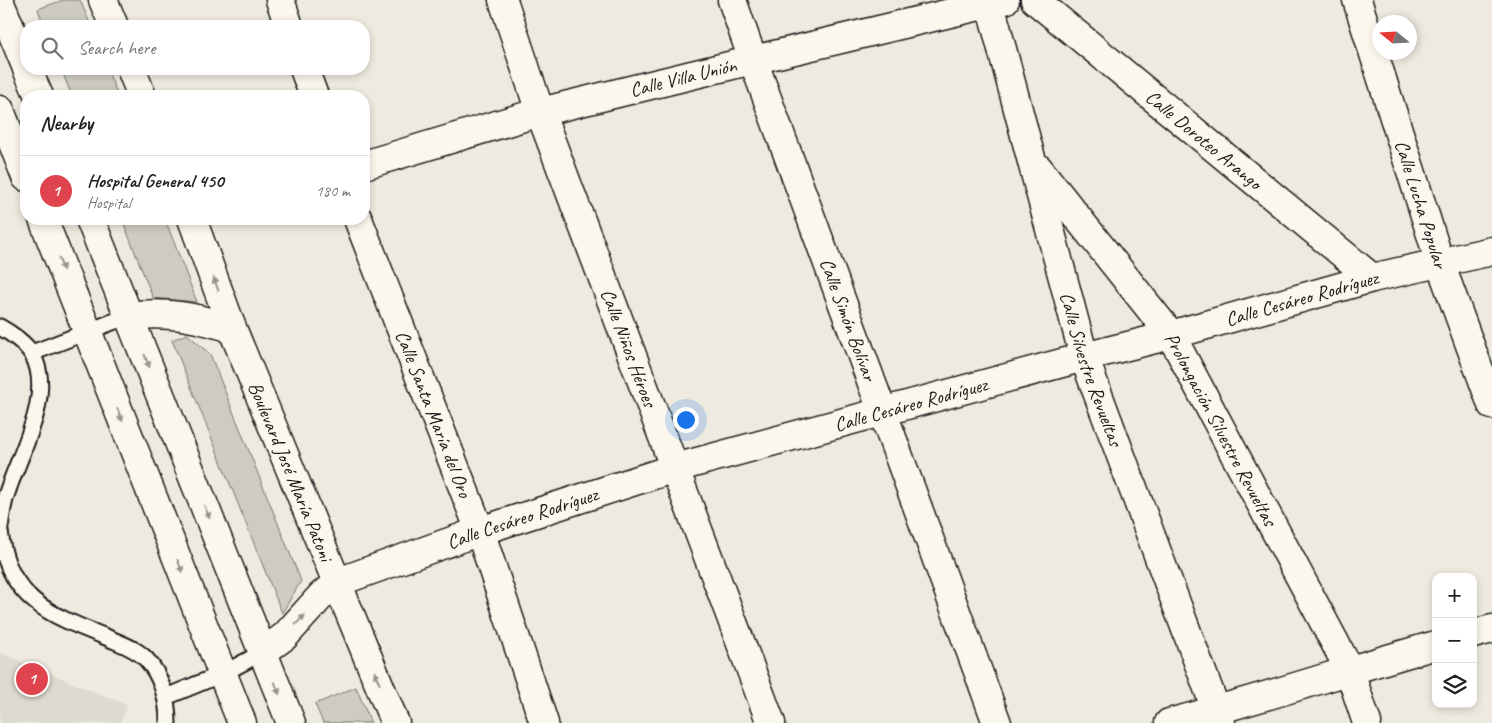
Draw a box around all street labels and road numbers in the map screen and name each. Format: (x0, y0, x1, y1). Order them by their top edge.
street label: Calle Villa Unión (627, 52, 740, 102)
street label: Calle Doroteo Arango (1141, 84, 1269, 196)
street label: Calle Lucha Popular (1389, 137, 1454, 273)
street label: Calle Simón Bolívar (814, 255, 883, 386)
street label: Calle Cesáreo Rodríguez (1222, 264, 1382, 331)
street label: Calle Niños Héroes (595, 285, 664, 412)
street label: Calle Silvestre Revueltas (1055, 289, 1129, 452)
street label: Calle Santa María del Oro (390, 327, 478, 502)
street label: Prolongación Silvestre Revueltas (1159, 328, 1284, 532)
street label: Calle Cesáreo Rodríguez (831, 371, 992, 437)
street label: Boulevard José María Patoni (243, 378, 340, 567)
street label: Calle Cesáreo Rodríguez (443, 481, 602, 554)

